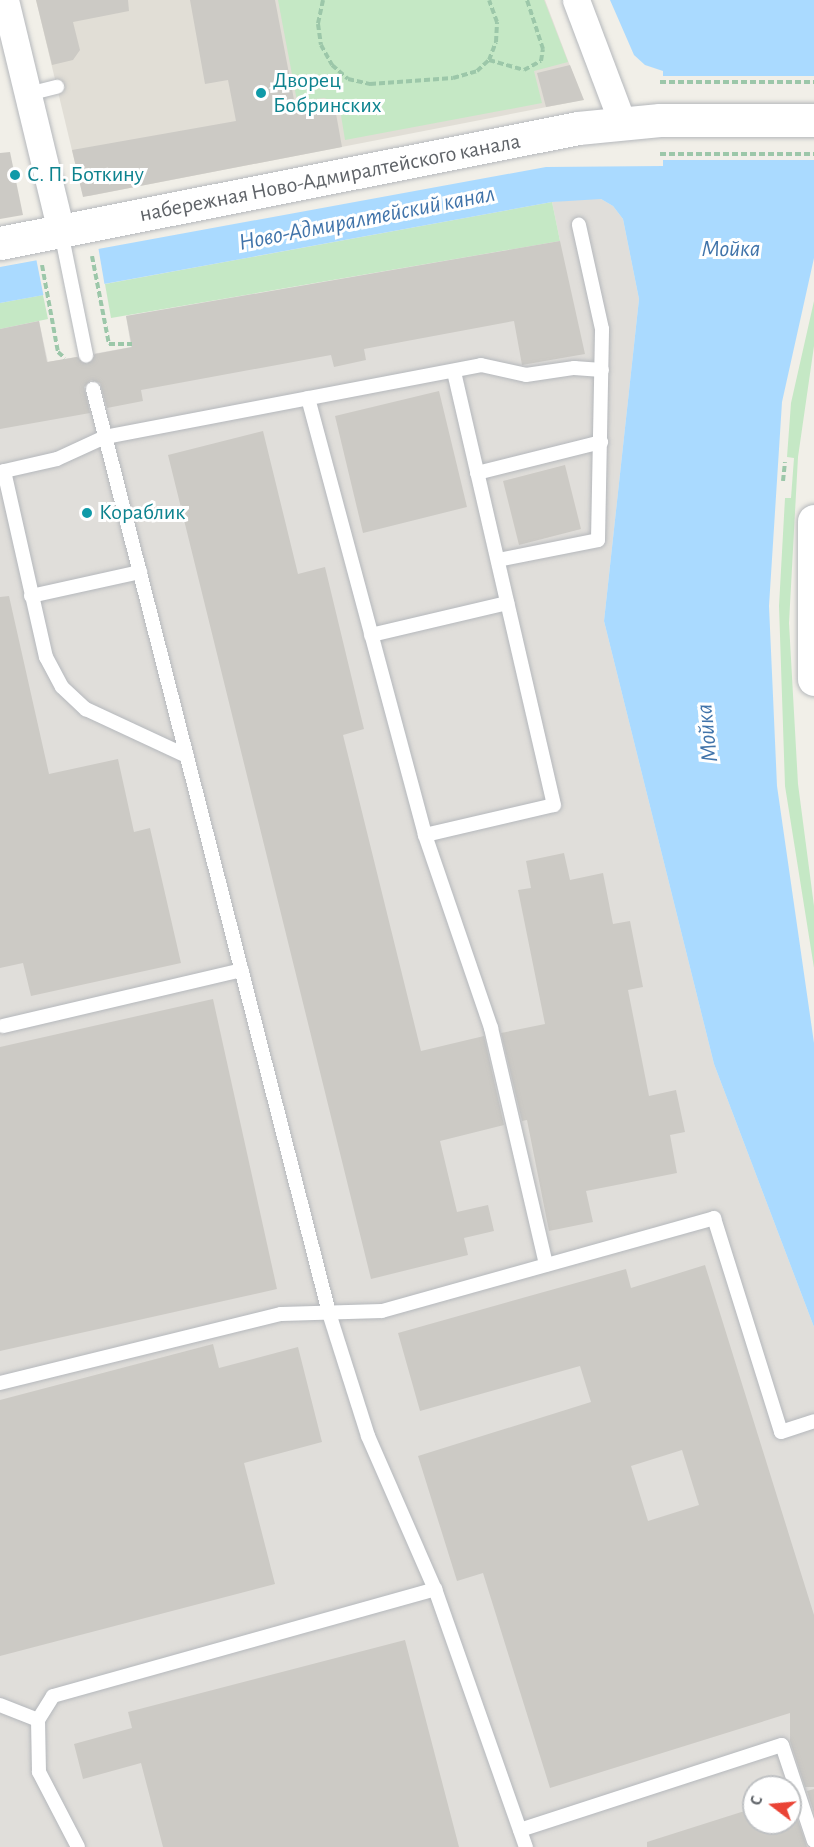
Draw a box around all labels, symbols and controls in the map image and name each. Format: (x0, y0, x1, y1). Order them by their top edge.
place label: Дворец Бобринских (273, 67, 382, 118)
marker: Дворец Бобринских (254, 86, 268, 100)
street label: набережная Ново-Адмиралтейского канала (137, 128, 523, 228)
place label: С. П. Боткину (27, 162, 144, 188)
marker: С. П. Боткину (8, 168, 22, 182)
water label: Ново-Адмиралтейский канал (237, 180, 497, 258)
water label: Мойка (702, 236, 760, 264)
place label: Кораблик (99, 500, 185, 526)
marker: Кораблик (80, 506, 94, 520)
water label: Мойка (691, 702, 725, 764)
north arrow (742, 1775, 802, 1835)
text: С (748, 1794, 766, 1807)

